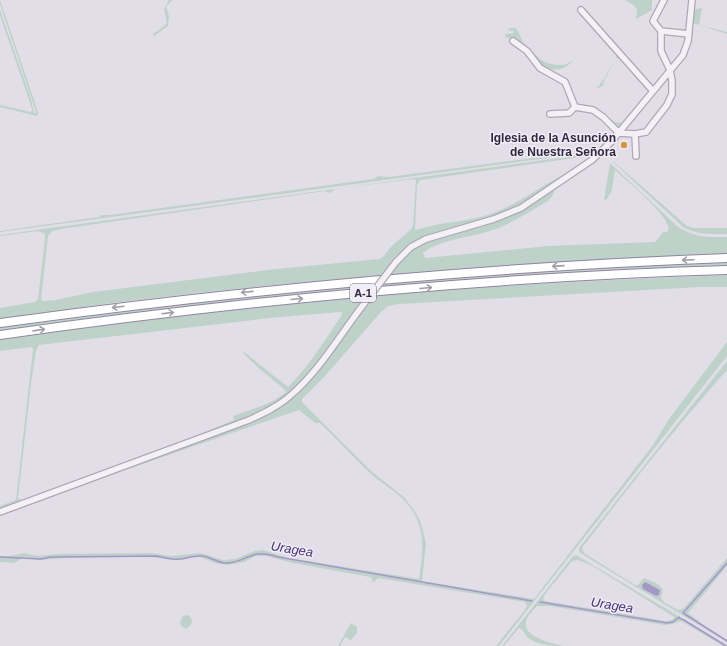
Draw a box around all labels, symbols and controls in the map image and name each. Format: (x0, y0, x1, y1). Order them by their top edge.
place label: Iglesia de la Asunción de Nuestra Señora (490, 131, 616, 159)
marker: Iglesia de la Asunción de Nuestra Señora (619, 140, 629, 150)
one-way arrow (682, 256, 695, 264)
one-way arrow (552, 263, 565, 270)
road number: A-1 (350, 284, 376, 302)
one-way arrow (419, 284, 432, 291)
one-way arrow (241, 288, 254, 296)
one-way arrow (290, 295, 303, 303)
one-way arrow (112, 303, 125, 311)
one-way arrow (161, 309, 174, 317)
one-way arrow (32, 326, 45, 334)
water label: Uragea (270, 538, 314, 560)
water label: Uragea (590, 594, 634, 616)

